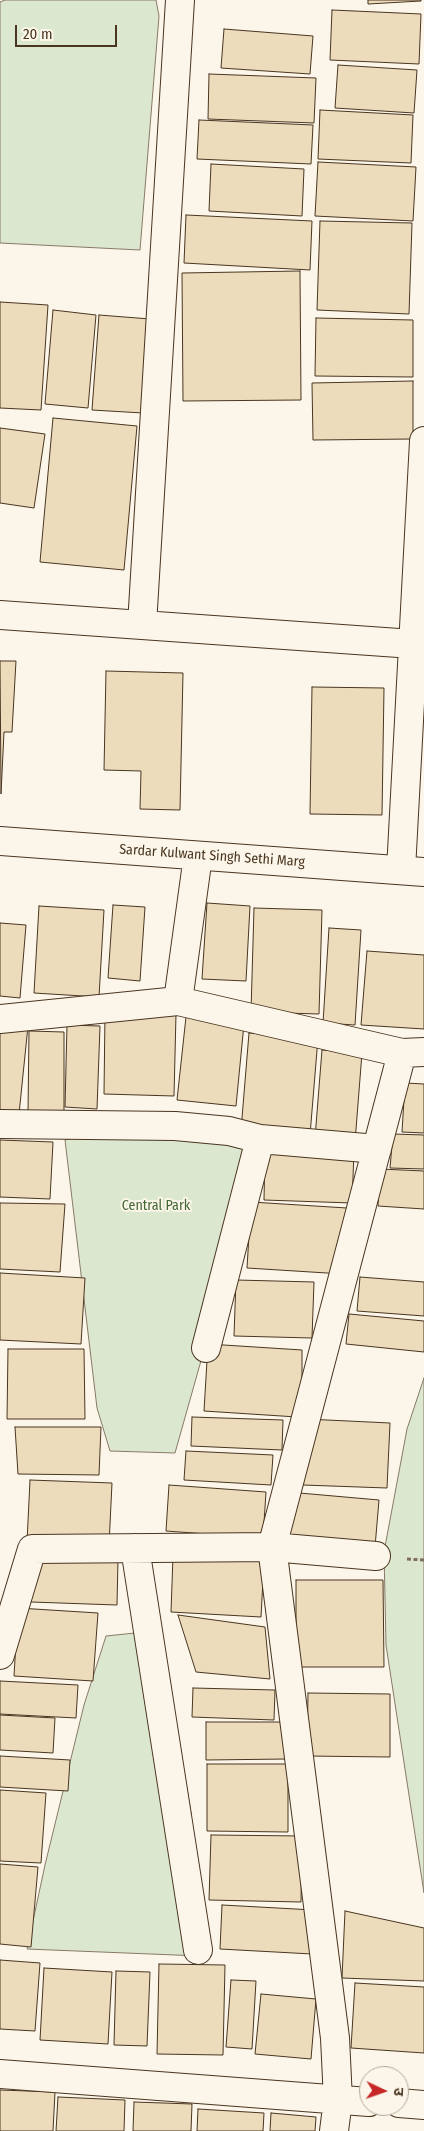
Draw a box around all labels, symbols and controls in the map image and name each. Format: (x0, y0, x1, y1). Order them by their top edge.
scale bar (18, 15, 120, 47)
text: 20 m (23, 25, 53, 43)
street label: Sardar Kulwant Singh Sethi Marg (119, 841, 305, 871)
park label: Central Park (122, 1198, 190, 1214)
north arrow (359, 2066, 409, 2116)
text: उ (390, 2087, 407, 2096)

